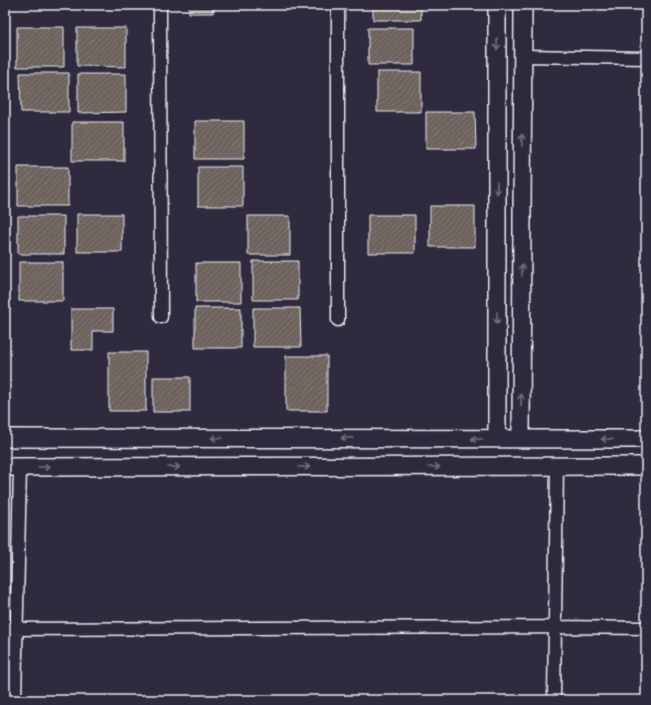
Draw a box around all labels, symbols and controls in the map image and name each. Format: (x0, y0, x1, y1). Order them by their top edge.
one-way arrow (493, 37, 501, 50)
one-way arrow (518, 134, 526, 147)
one-way arrow (493, 181, 501, 194)
one-way arrow (518, 264, 526, 277)
one-way arrow (493, 311, 501, 324)
one-way arrow (517, 394, 525, 407)
one-way arrow (211, 434, 224, 442)
one-way arrow (341, 434, 354, 442)
one-way arrow (471, 435, 484, 443)
one-way arrow (601, 435, 614, 443)
one-way arrow (37, 463, 50, 471)
one-way arrow (167, 463, 180, 471)
one-way arrow (297, 463, 310, 471)
one-way arrow (427, 463, 440, 470)

